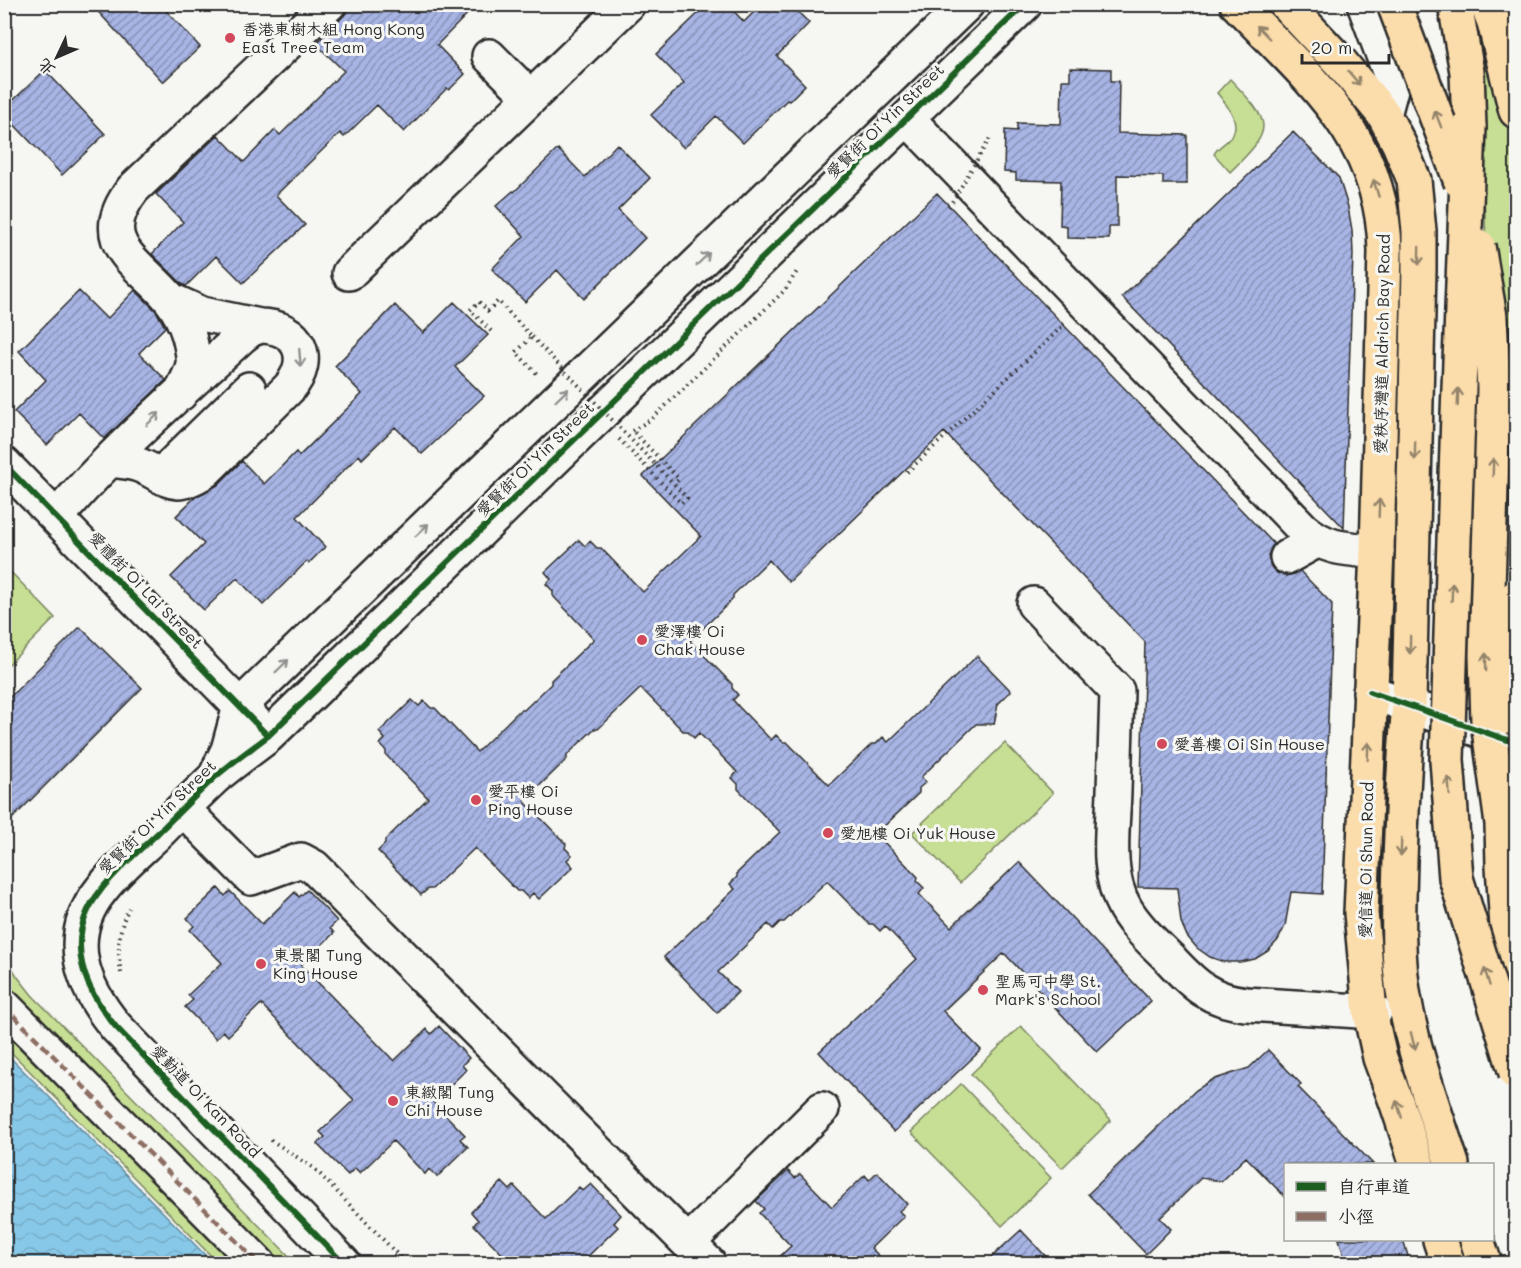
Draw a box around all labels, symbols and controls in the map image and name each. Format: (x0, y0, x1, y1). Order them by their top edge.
place label: 香港東樹木組 Hong Kong East Tree Team (242, 18, 425, 57)
one-way arrow (1256, 24, 1271, 39)
north arrow (27, 27, 87, 87)
scale bar (1302, 27, 1389, 65)
marker: 香港東樹木組 Hong Kong East Tree Team (223, 31, 237, 45)
text: 20 m (1311, 35, 1352, 59)
text: 北 (33, 55, 59, 81)
street label: 愛賢街 Oi Yin Street (821, 59, 948, 182)
one-way arrow (1347, 70, 1360, 86)
one-way arrow (1432, 110, 1443, 129)
one-way arrow (1370, 179, 1381, 198)
street label: 愛秩序灣道 Aldrich Bay Road (1369, 234, 1394, 454)
one-way arrow (1413, 245, 1425, 265)
one-way arrow (695, 252, 710, 267)
one-way arrow (295, 348, 306, 367)
one-way arrow (1453, 387, 1464, 407)
one-way arrow (555, 388, 570, 402)
street label: 愛賢街 Oi Yin Street (471, 397, 598, 520)
one-way arrow (146, 412, 161, 426)
one-way arrow (1409, 440, 1420, 460)
one-way arrow (1487, 457, 1498, 477)
one-way arrow (1373, 498, 1384, 518)
one-way arrow (415, 523, 430, 538)
street label: 愛禮街 Oi Lai Street (85, 527, 208, 653)
one-way arrow (1447, 582, 1458, 602)
place label: 愛澤樓 Oi Chak House (654, 620, 745, 659)
marker: 愛澤樓 Oi Chak House (635, 633, 649, 647)
one-way arrow (1405, 635, 1416, 655)
one-way arrow (1480, 652, 1492, 672)
one-way arrow (274, 659, 289, 673)
place label: 愛善樓 Oi Sin House (1174, 733, 1325, 754)
marker: 愛善樓 Oi Sin House (1155, 737, 1169, 751)
one-way arrow (1362, 741, 1373, 761)
street label: 愛賢街 Oi Yin Street (93, 755, 220, 878)
one-way arrow (1443, 777, 1454, 797)
place label: 愛平樓 Oi Ping House (488, 780, 573, 819)
street label: 愛信道 Oi Shun Road (1354, 782, 1377, 938)
marker: 愛平樓 Oi Ping House (469, 793, 483, 807)
place label: 愛旭樓 Oi Yuk House (840, 822, 996, 843)
marker: 愛旭樓 Oi Yuk House (821, 826, 835, 840)
one-way arrow (1395, 836, 1406, 856)
place label: 東景閣 Tung King House (273, 944, 362, 983)
marker: 東景閣 Tung King House (254, 957, 268, 971)
one-way arrow (1481, 968, 1492, 987)
place label: 聖馬可中學 St. Mark's School (995, 970, 1101, 1009)
marker: 聖馬可中學 St. Mark's School (976, 983, 990, 997)
one-way arrow (1407, 1031, 1419, 1050)
street label: 愛勤道 Oi Kan Road (147, 1040, 266, 1162)
place label: 東緻閣 Tung Chi House (405, 1081, 494, 1120)
marker: 東緻閣 Tung Chi House (386, 1094, 400, 1108)
one-way arrow (1392, 1100, 1403, 1119)
legend (1284, 1163, 1494, 1241)
text: 自行車道 (1338, 1174, 1410, 1198)
text: 小徑 (1338, 1204, 1374, 1228)

